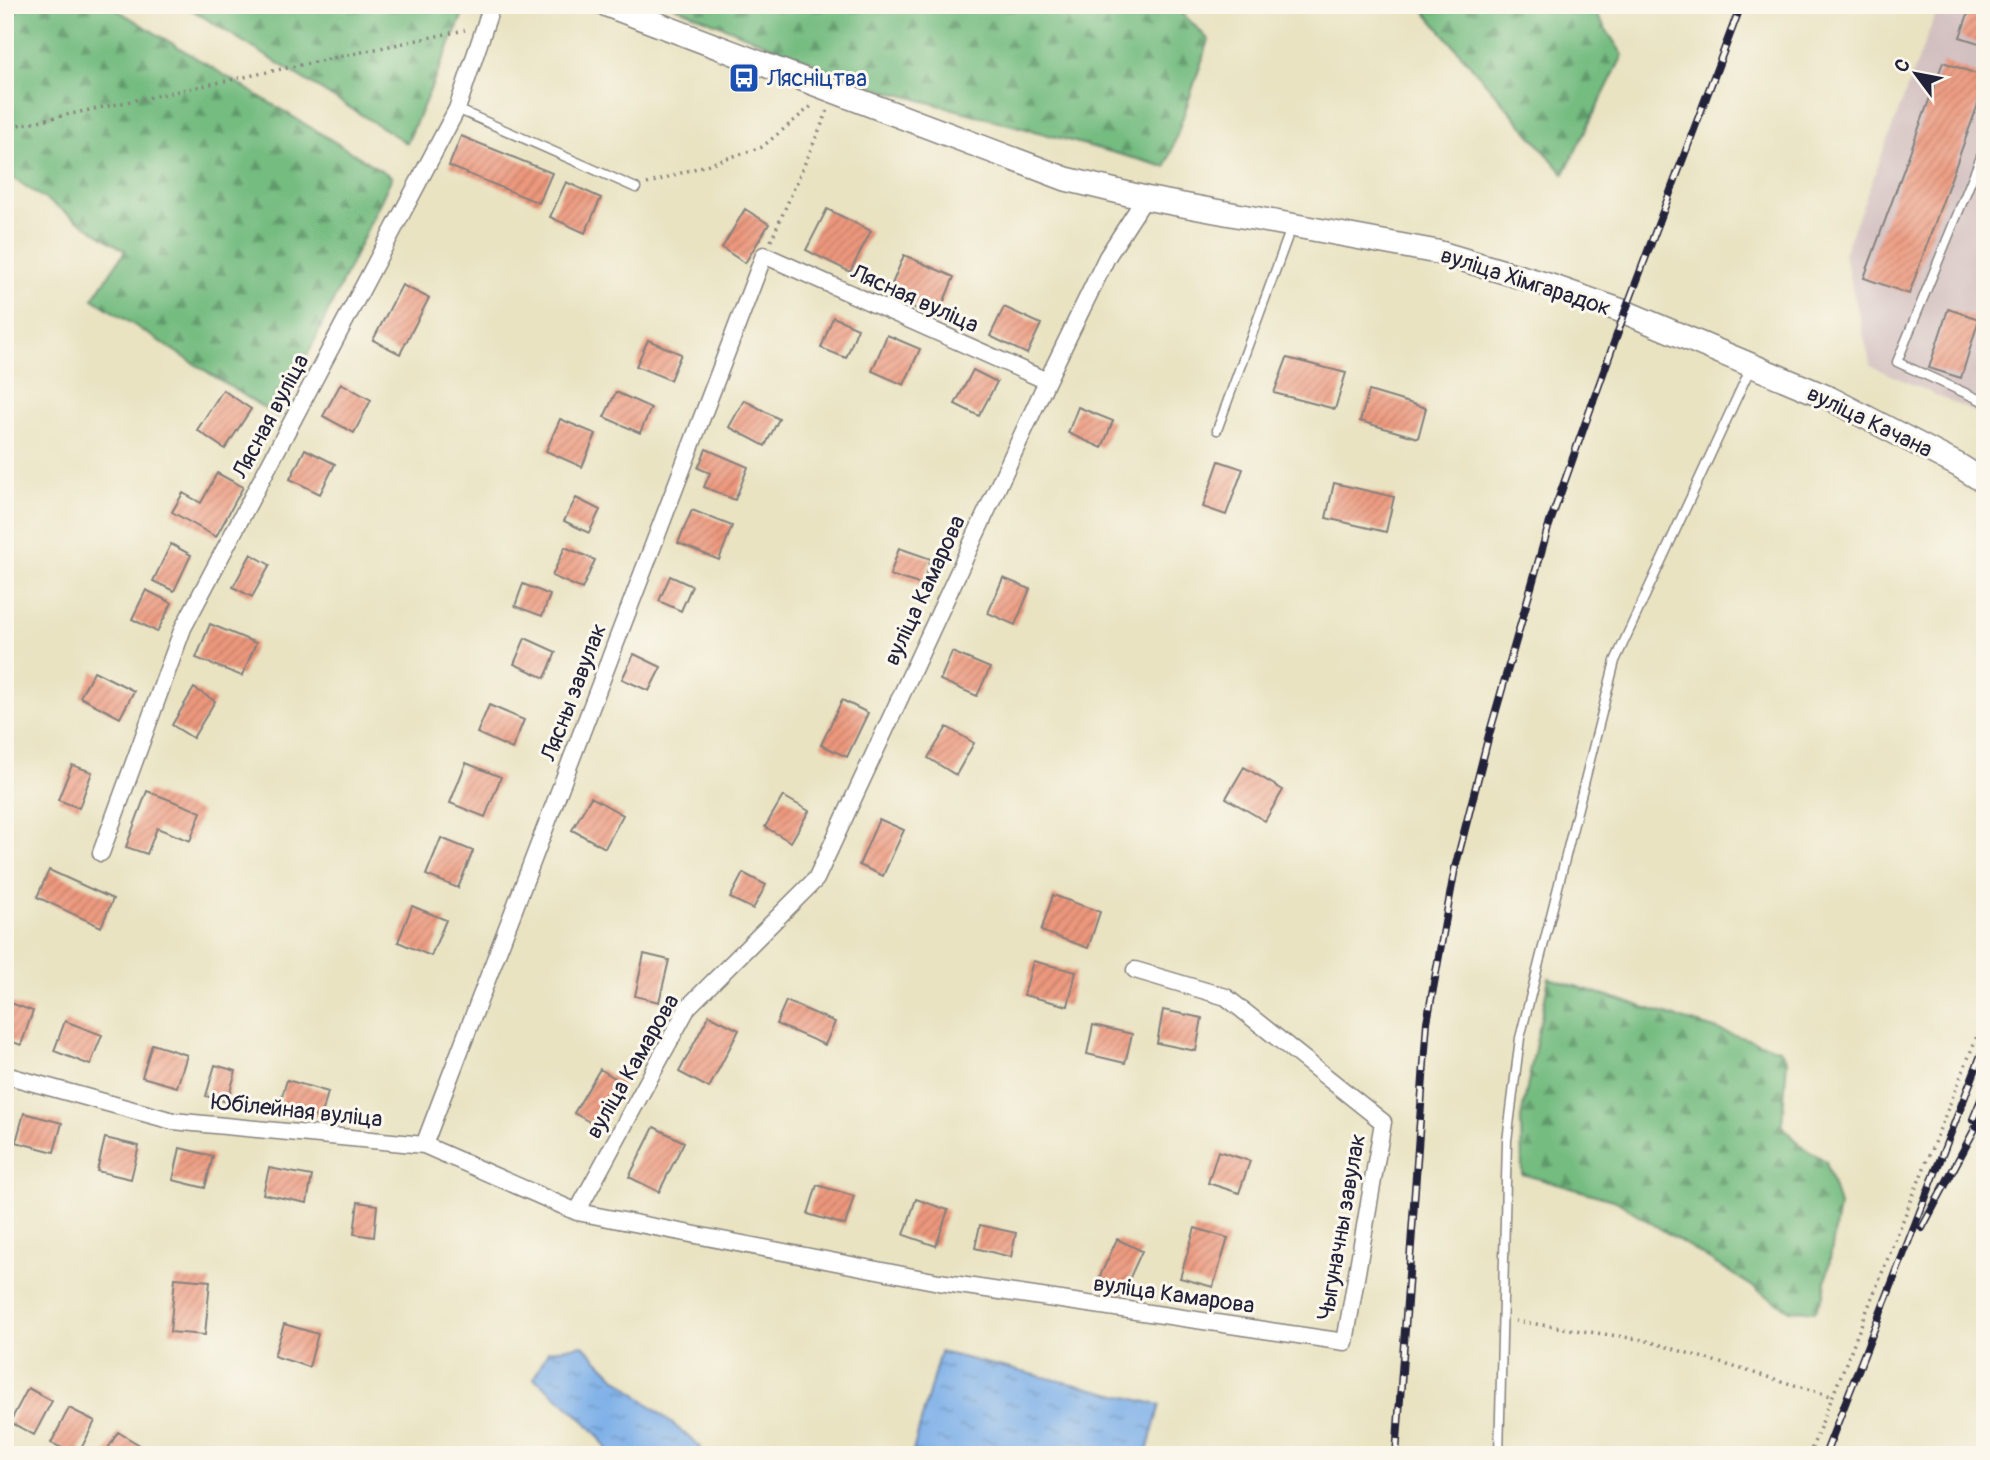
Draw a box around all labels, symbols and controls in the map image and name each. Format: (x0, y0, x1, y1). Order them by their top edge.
north arrow (1882, 38, 1952, 108)
text: С (1889, 54, 1916, 77)
bus stop icon: Лясніцтва (727, 61, 761, 95)
place label: Лясніцтва (766, 64, 867, 93)
street label: вуліца Хімгарадок (1437, 240, 1615, 323)
street label: Лясная вуліца (846, 257, 983, 340)
street label: Лясная вуліца (225, 349, 315, 484)
street label: вуліца Качана (1802, 379, 1937, 464)
street label: вуліца Камарова (877, 510, 972, 670)
street label: Лясны завулак (534, 619, 613, 766)
street label: вуліца Камарова (579, 989, 686, 1144)
street label: Юбілейная вуліца (210, 1087, 384, 1134)
street label: Чыгуначны завулак (1311, 1131, 1372, 1323)
street label: вуліца Камарова (1091, 1269, 1256, 1320)

